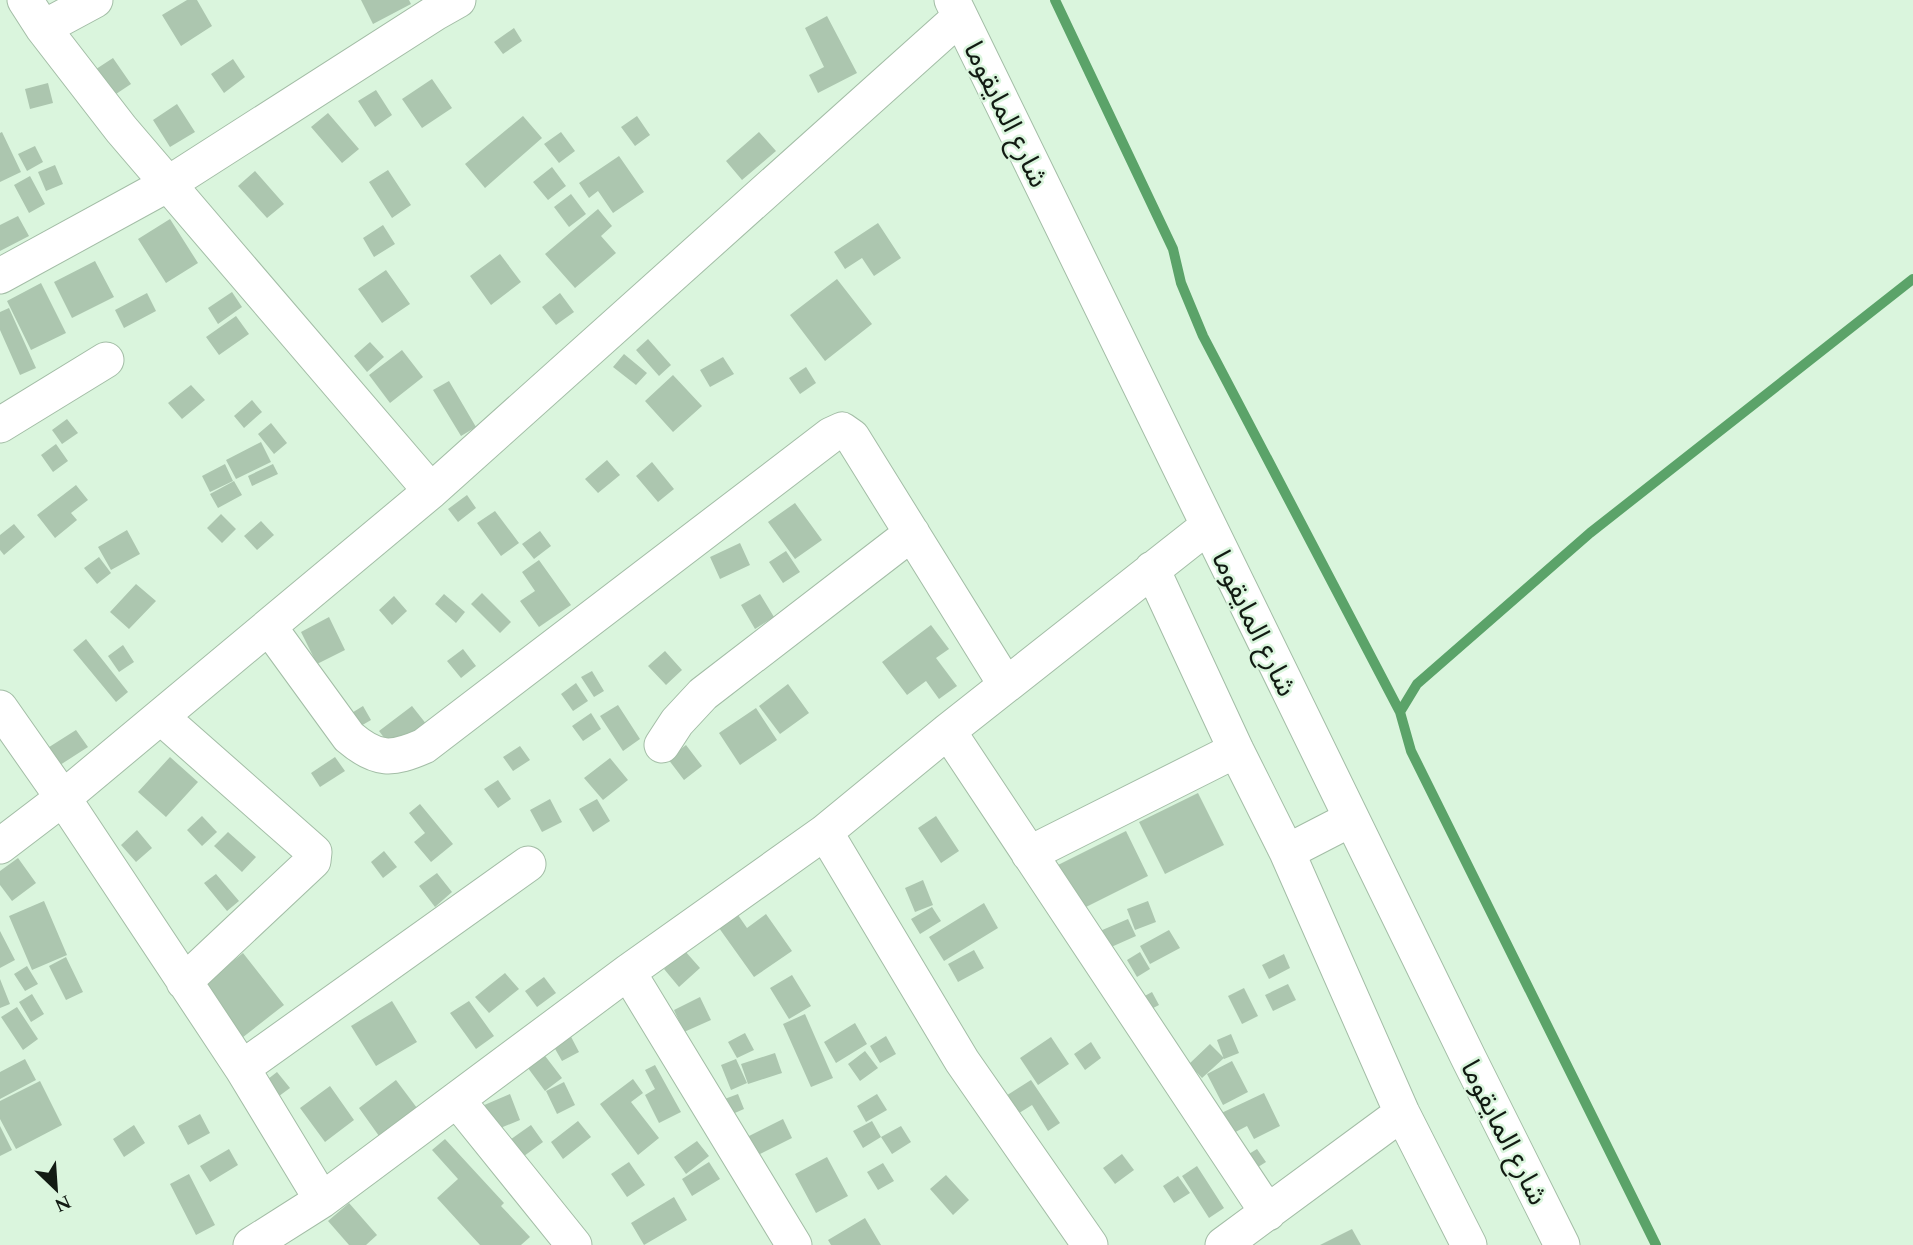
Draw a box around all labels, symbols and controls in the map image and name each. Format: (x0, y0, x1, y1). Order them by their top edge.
street label: شارع المايقوما (952, 34, 1060, 195)
street label: شارع المايقوما (1200, 543, 1308, 704)
street label: شارع المايقوما (1449, 1052, 1559, 1213)
north arrow (21, 1154, 91, 1224)
text: N (49, 1187, 76, 1219)

